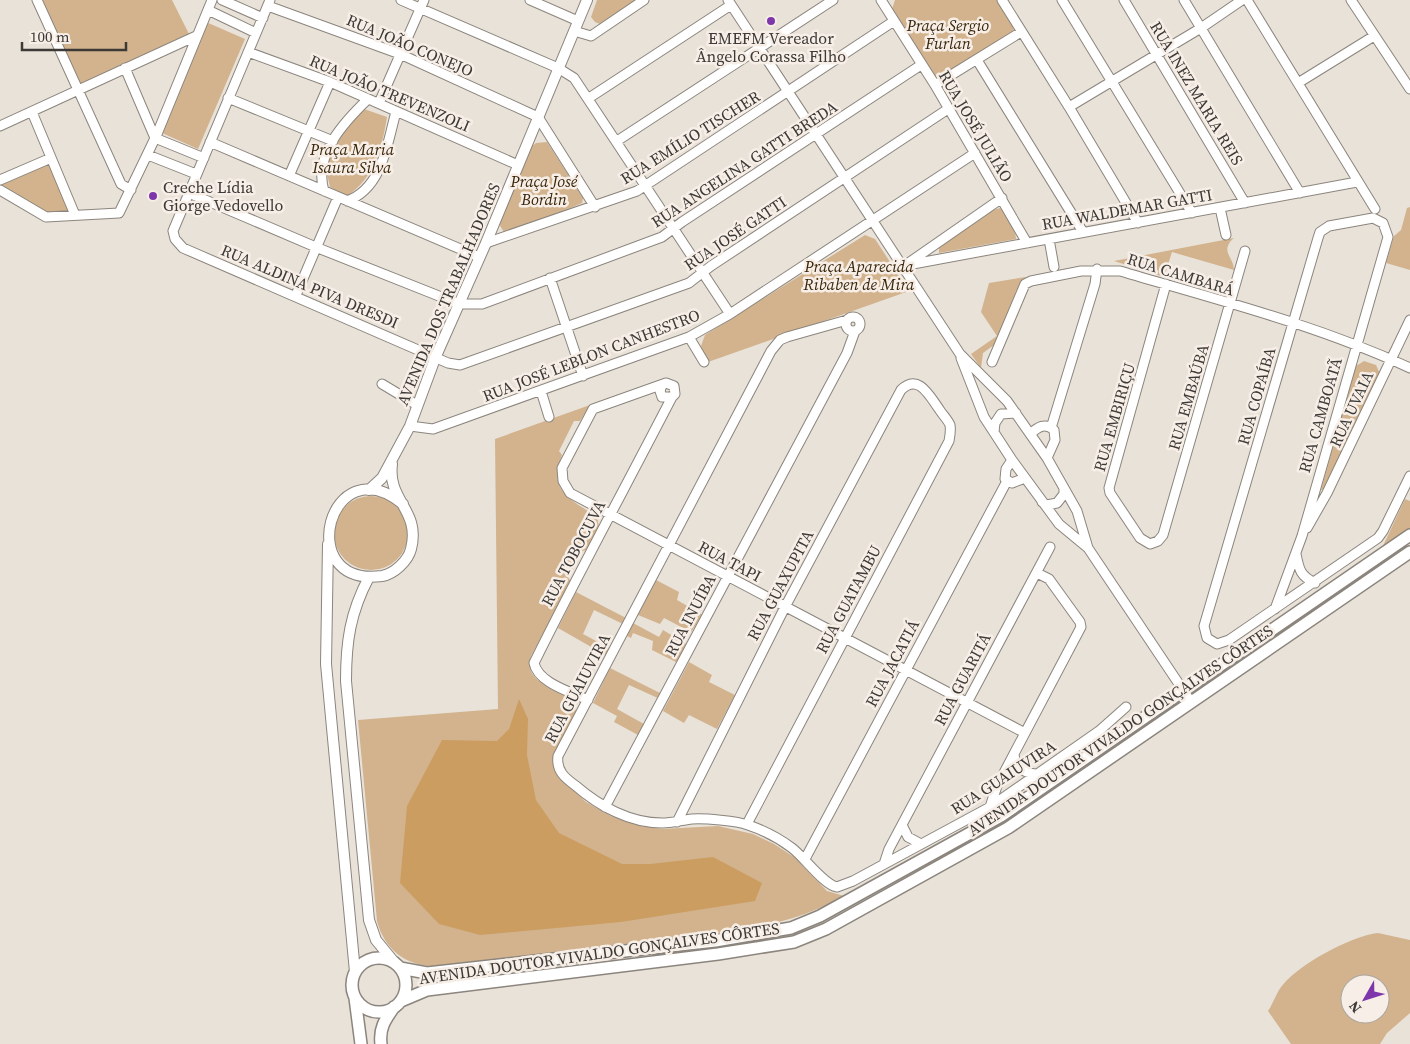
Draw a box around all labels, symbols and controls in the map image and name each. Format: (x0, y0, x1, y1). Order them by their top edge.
street label: RUA JOÃO CONEJO (343, 8, 477, 82)
park label: Praça Sergio Furlan (906, 14, 989, 54)
marker: EMEFM Vereador Ângelo Corassa Filho (765, 15, 777, 27)
street label: RUA INEZ MARIA REIS (1145, 17, 1249, 169)
scale bar (22, 20, 126, 52)
text: 100 m (30, 26, 70, 47)
place label: EMEFM Vereador Ângelo Corassa Filho (696, 27, 846, 67)
street label: RUA JOÃO TREVENZOLI (306, 49, 474, 137)
street label: RUA JOSÉ JULIÃO (934, 66, 1018, 186)
street label: RUA EMÍLIO TISCHER (616, 85, 764, 189)
street label: RUA ANGELINA GATTI BREDA (647, 95, 842, 233)
park label: Praça Maria Isaura Silva (309, 138, 395, 178)
park label: Praça José Bordin (510, 170, 579, 210)
place label: Creche Lídia Giorge Vedovello (163, 176, 284, 216)
street label: AVENIDA DOS TRABALHADORES (391, 179, 505, 409)
street label: RUA WALDEMAR GATTI (1040, 183, 1214, 235)
marker: Creche Lídia Giorge Vedovello (147, 190, 159, 202)
street label: RUA JOSÉ GATTI (680, 191, 791, 275)
street label: RUA ALDINA PIVA DRESDI (218, 239, 402, 333)
street label: RUA CAMBARÁ (1125, 247, 1238, 301)
park label: Praça Aparecida Ribaben de Mira (803, 255, 915, 295)
street label: RUA JOSÉ LEBLON CANHESTRO (479, 303, 703, 407)
street label: RUA EMBAÚBA (1162, 341, 1214, 453)
street label: RUA COPAÍBA (1232, 344, 1281, 447)
street label: RUA CAMBOATÃ (1293, 354, 1347, 475)
street label: RUA EMBIRIÇU (1088, 360, 1140, 474)
street label: RUA UVAIA (1324, 367, 1378, 451)
street label: RUA TOBOCUVA (536, 496, 610, 610)
street label: RUA GUAXUPITA (742, 526, 819, 644)
street label: RUA TAPI (695, 535, 765, 587)
street label: RUA GUATAMBU (810, 541, 886, 657)
street label: RUA INUÍBA (659, 570, 721, 660)
street label: RUA JACATIÁ (860, 615, 924, 711)
street label: AVENIDA DOUTOR VIVALDO GONÇALVES CÔRTES (963, 619, 1277, 841)
street label: RUA GUAIUVIRA (539, 629, 615, 747)
street label: RUA GUARITÁ (928, 629, 996, 729)
street label: RUA GUAIUVIRA (946, 735, 1060, 819)
street label: AVENIDA DOUTOR VIVALDO GONÇALVES CÔRTES (417, 917, 781, 989)
north arrow (1340, 974, 1390, 1024)
text: N (1344, 997, 1366, 1017)

